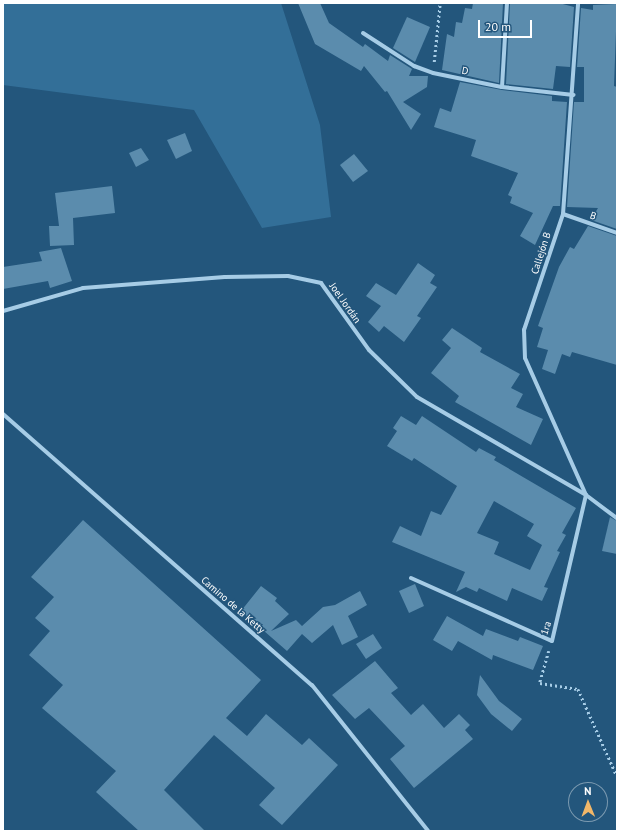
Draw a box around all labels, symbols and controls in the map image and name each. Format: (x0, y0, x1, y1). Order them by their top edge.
scale bar (480, 12, 534, 38)
text: 20 m (485, 19, 511, 34)
street label: D (461, 64, 469, 78)
street label: B (588, 209, 598, 223)
street label: Callejón B (529, 230, 553, 276)
street label: Joel Jordán (327, 281, 363, 325)
street label: Camino de la Ketty (199, 574, 267, 636)
street label: 1ra (538, 620, 554, 636)
north arrow (568, 782, 608, 822)
text: N (584, 784, 592, 798)

